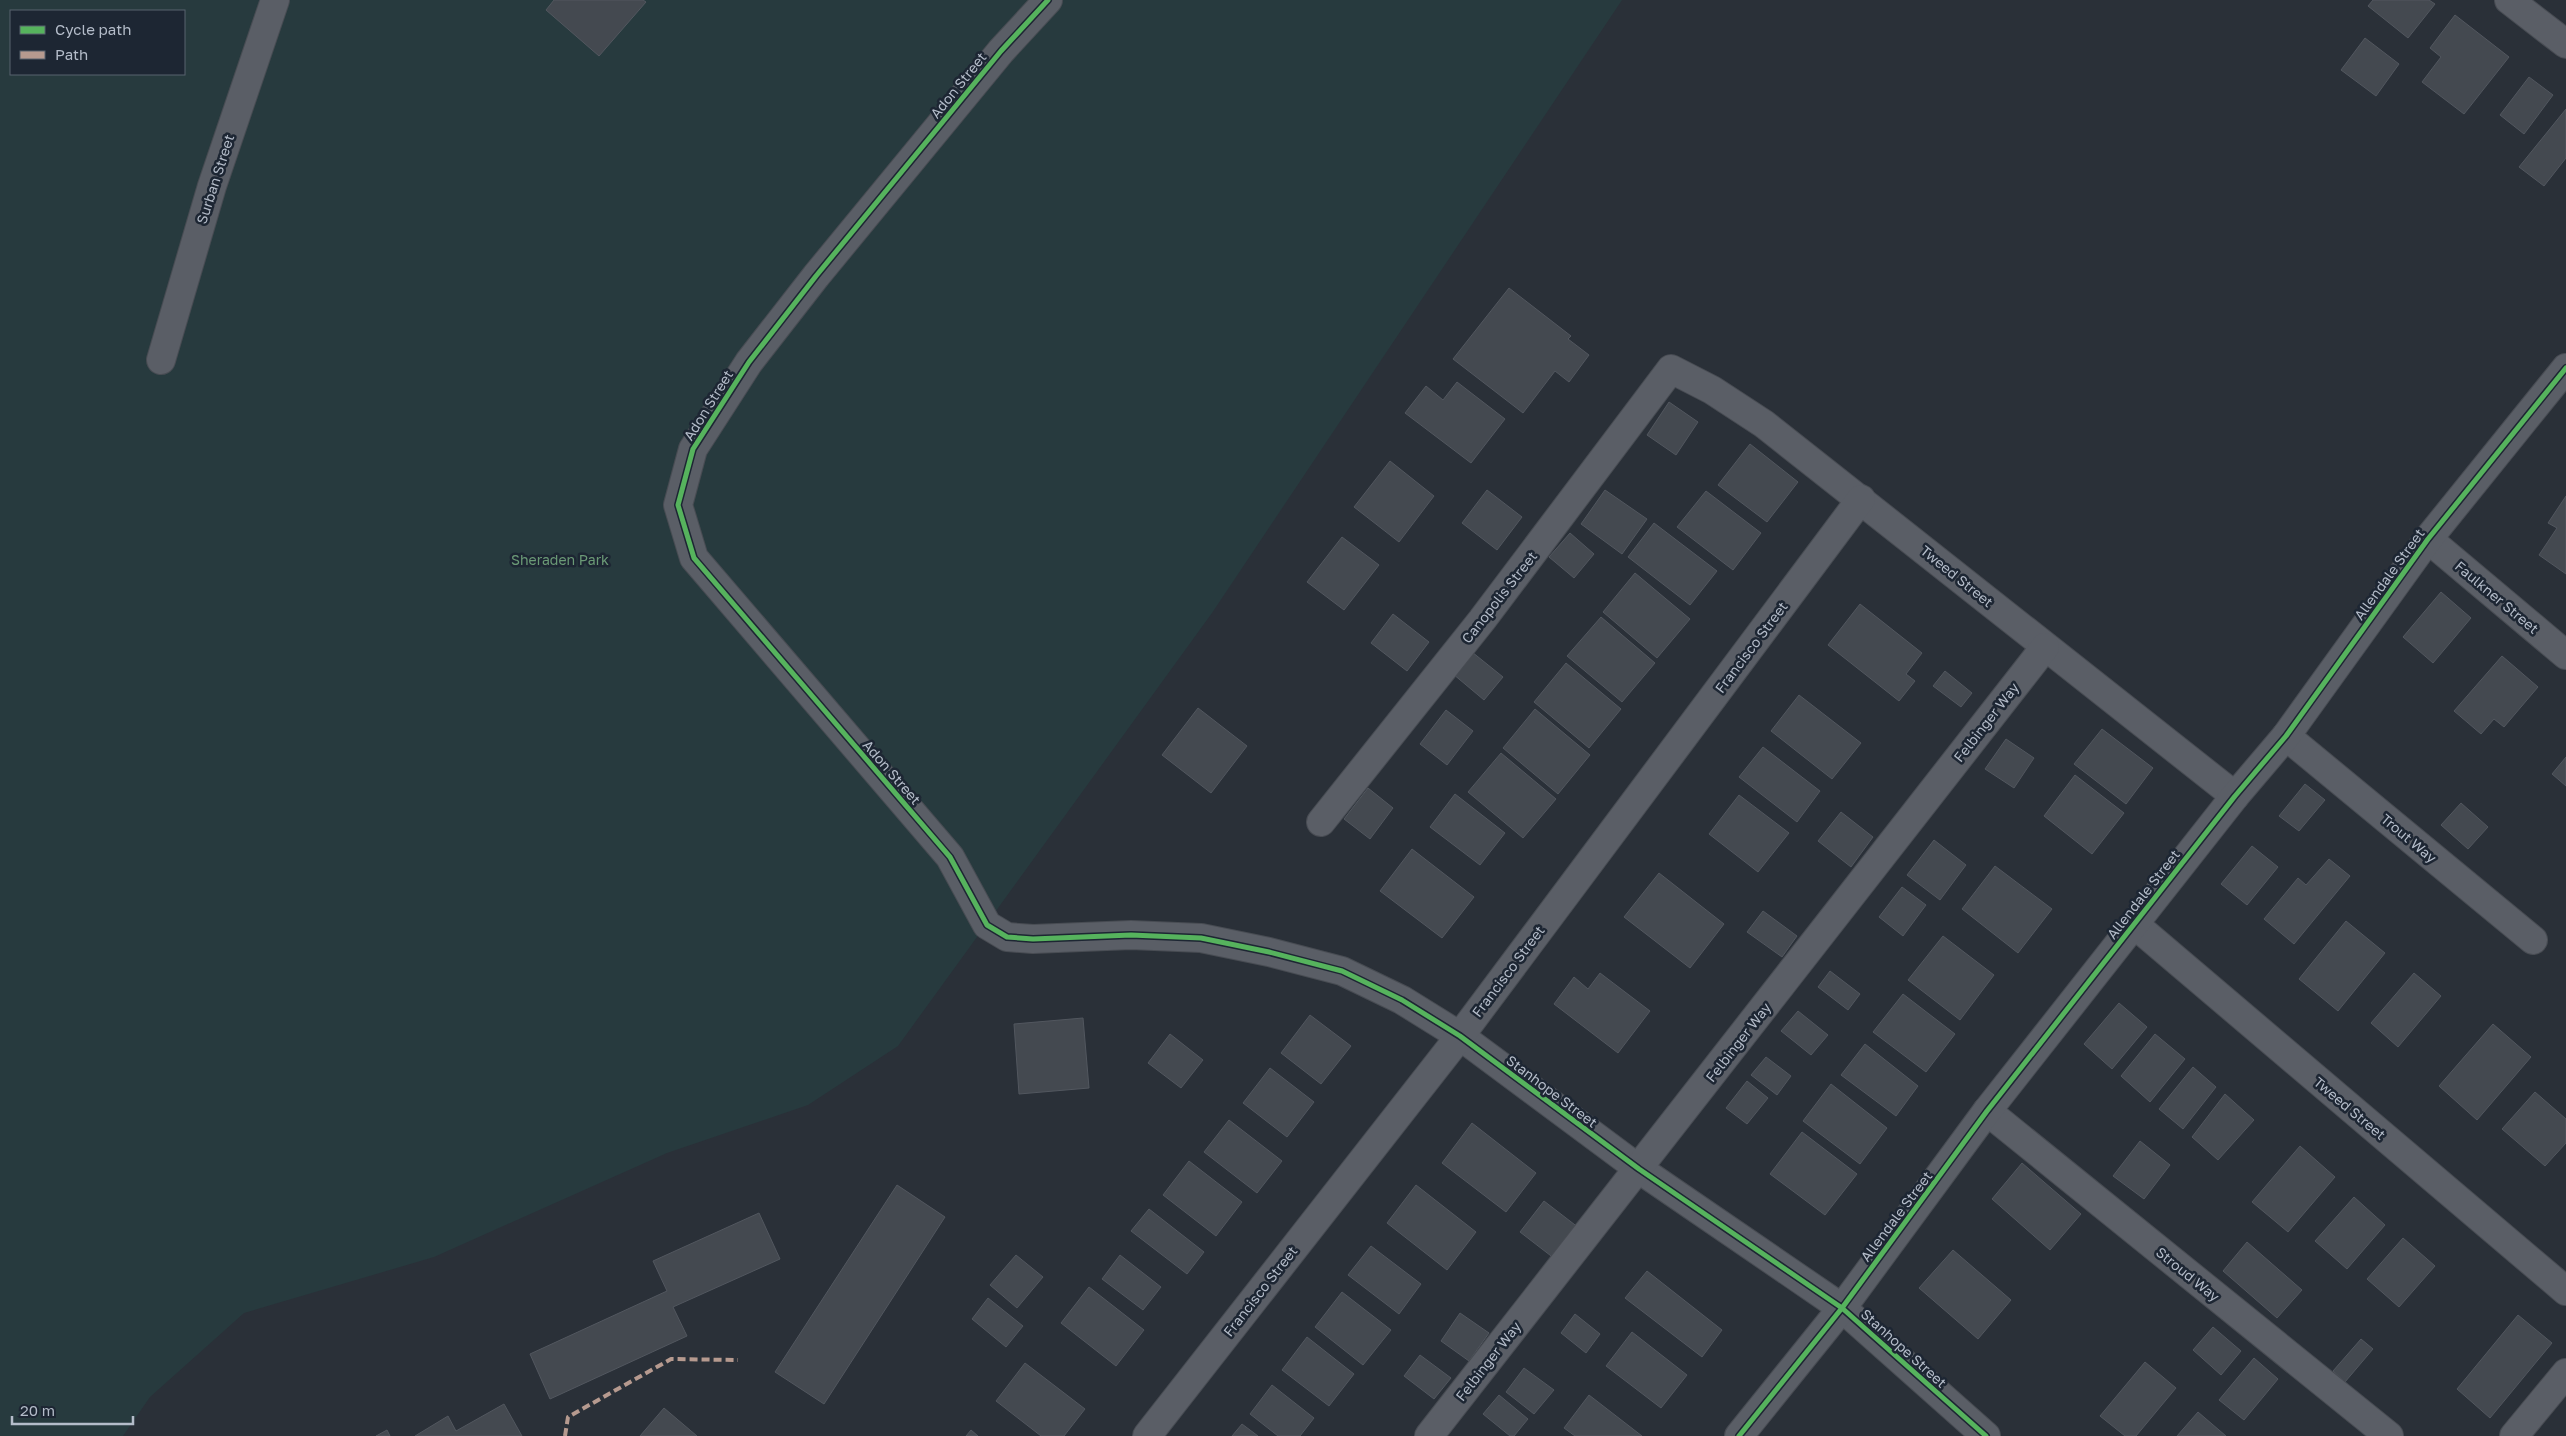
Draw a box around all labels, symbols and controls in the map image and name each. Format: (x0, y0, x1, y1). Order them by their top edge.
legend (10, 10, 185, 75)
text: Cycle path (55, 20, 131, 38)
text: Path (55, 45, 88, 63)
street label: Adon Street (926, 49, 990, 121)
street label: Surban Street (193, 132, 237, 226)
street label: Adon Street (680, 367, 736, 443)
street label: Allendale Street (2350, 525, 2428, 623)
street label: Tweed Street (1917, 542, 1997, 610)
street label: Canopolis Street (1458, 548, 1540, 646)
park label: Sheraden Park (511, 551, 609, 568)
street label: Faulkner Street (2452, 557, 2542, 637)
street label: Francisco Street (1711, 598, 1791, 696)
street label: Felbinger Way (1950, 679, 2022, 765)
street label: Adon Street (859, 736, 925, 808)
street label: Trout Way (2378, 810, 2440, 866)
street label: Allendale Street (2103, 846, 2183, 942)
street label: Francisco Street (1468, 922, 1548, 1020)
street label: Felbinger Way (1702, 999, 1774, 1085)
street label: Stanhope Street (1503, 1051, 1601, 1131)
street label: Tweed Street (2311, 1073, 2389, 1143)
street label: Allendale Street (1857, 1168, 1935, 1264)
street label: Francisco Street (1219, 1242, 1301, 1340)
street label: Stroud Way (2153, 1243, 2223, 1305)
street label: Stanhope Street (1858, 1305, 1950, 1391)
street label: Felbinger Way (1452, 1318, 1524, 1404)
scale bar (12, 1394, 134, 1426)
text: 20 m (20, 1401, 55, 1419)

